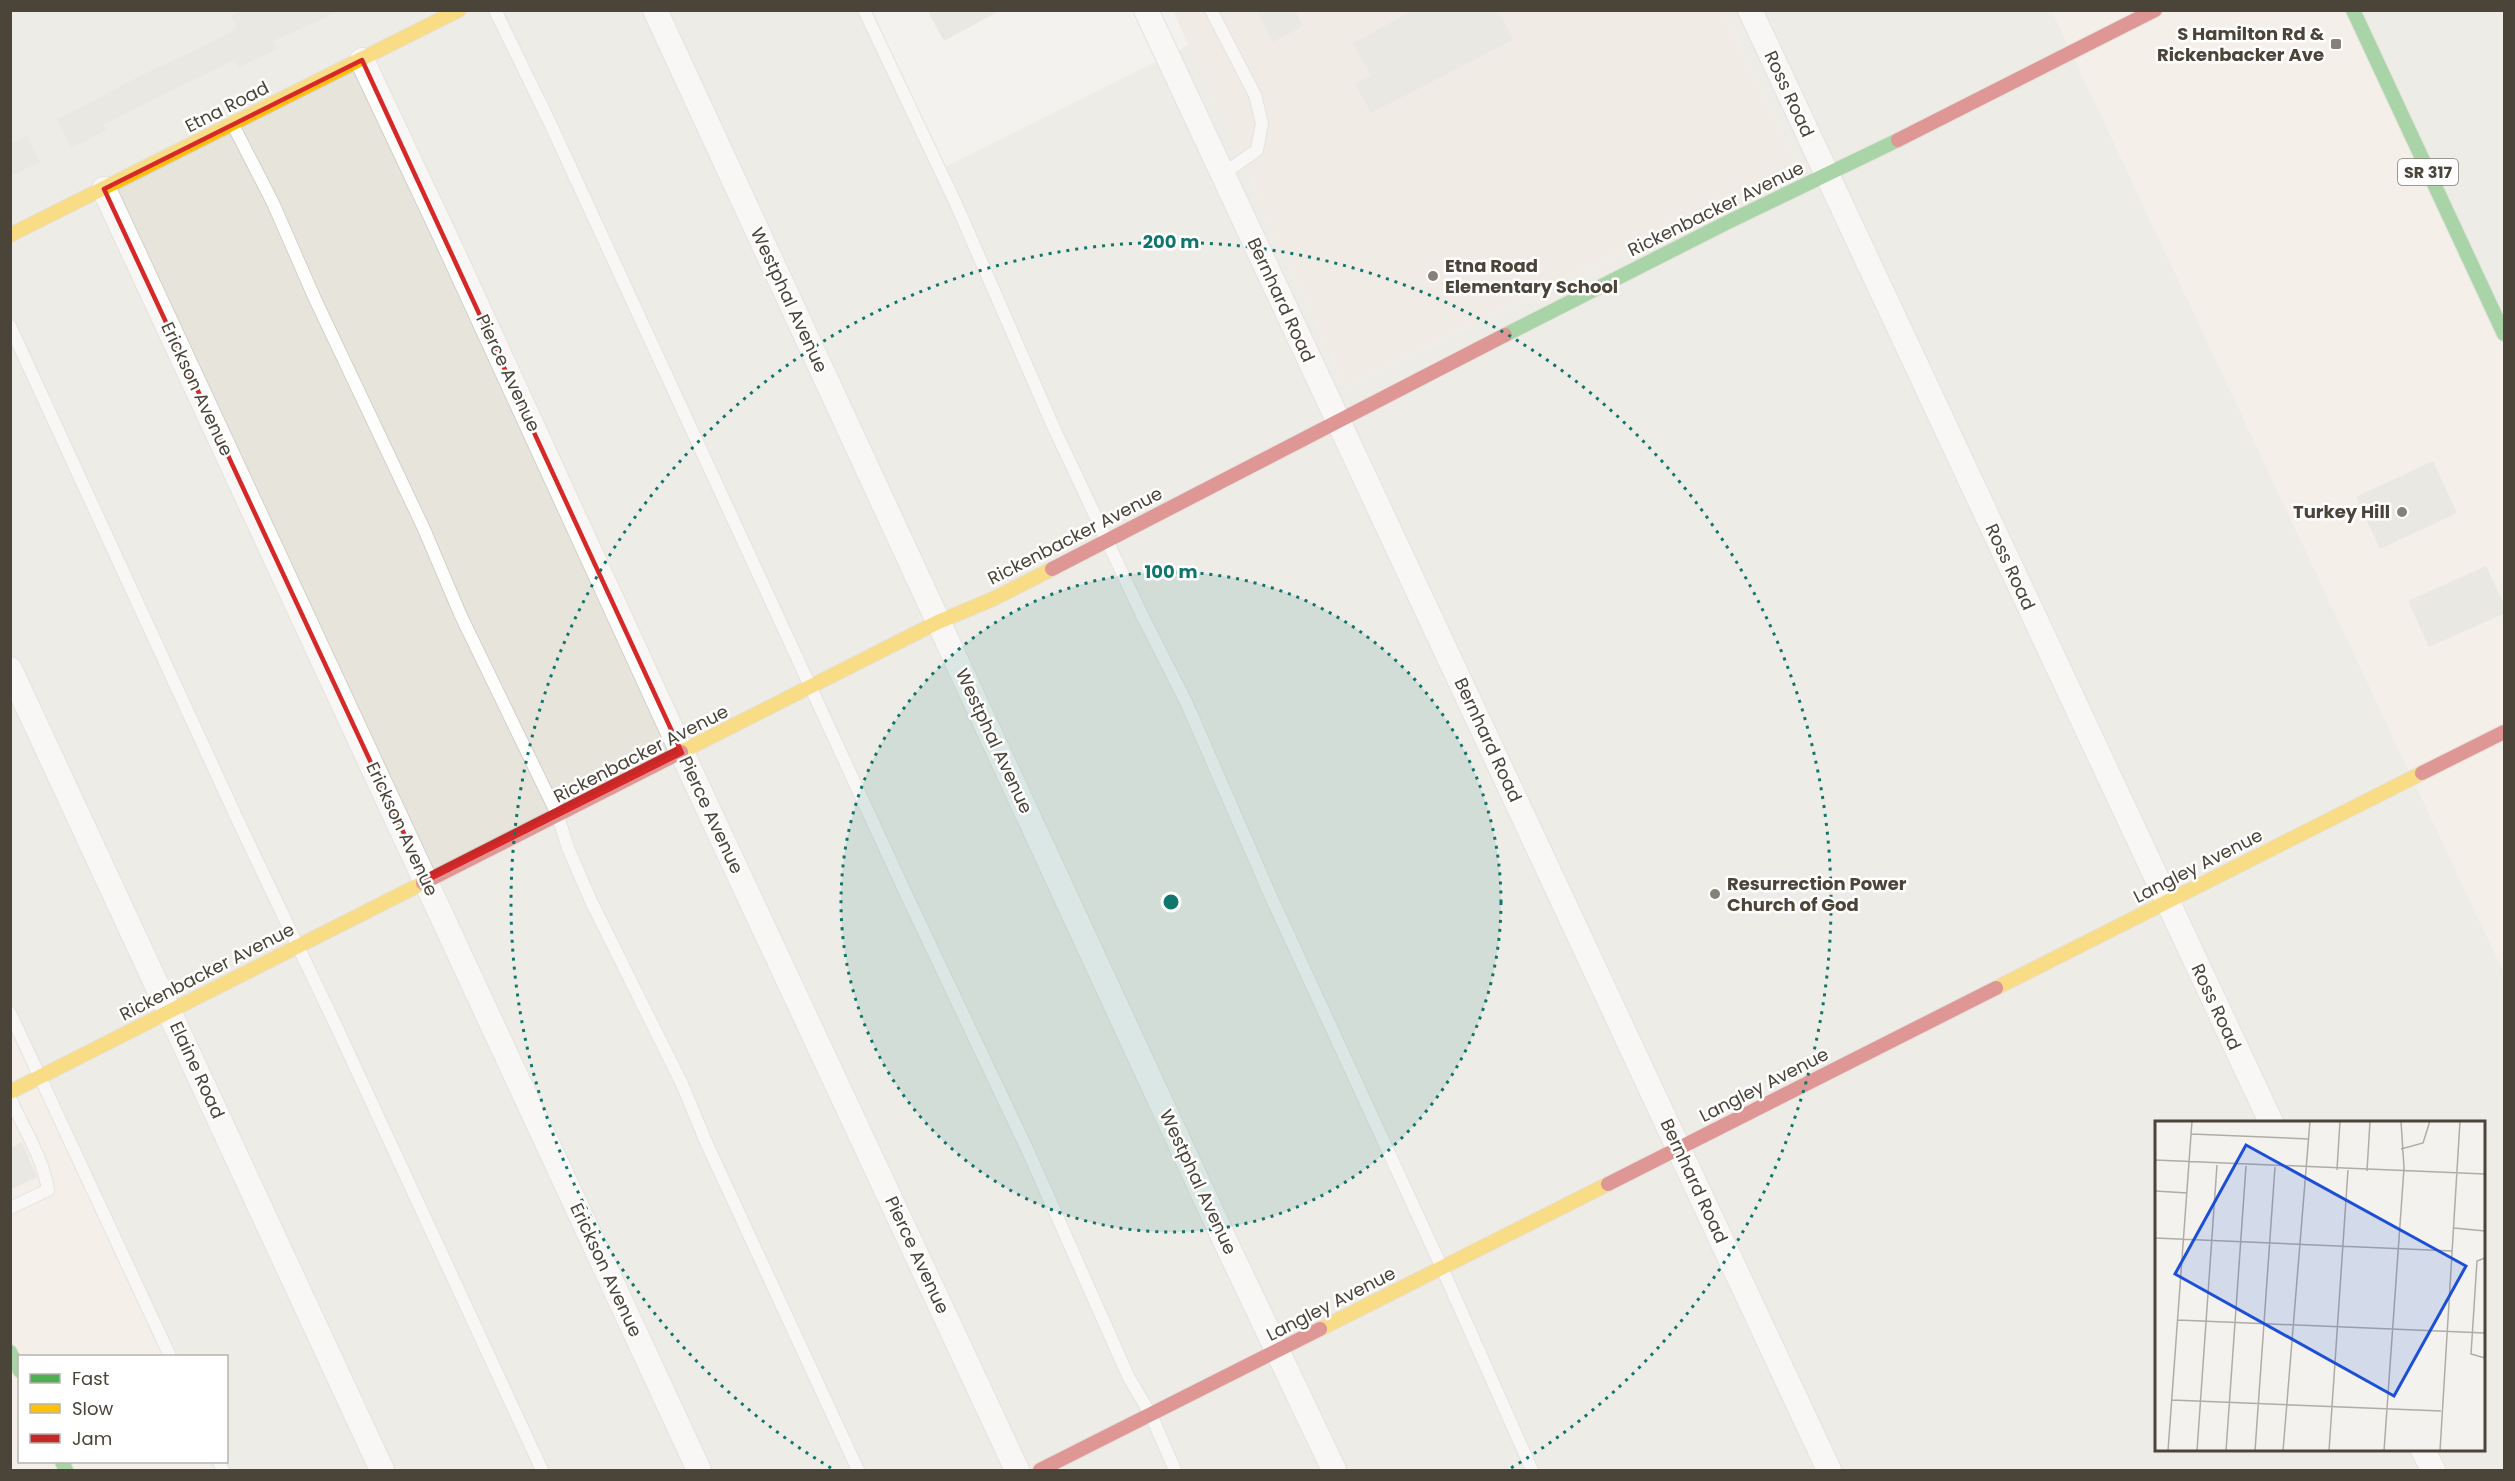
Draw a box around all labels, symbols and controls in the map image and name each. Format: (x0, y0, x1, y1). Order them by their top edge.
place label: S Hamilton Rd & Rickenbacker Ave (2157, 21, 2325, 67)
marker: S Hamilton Rd & Rickenbacker Ave (2329, 37, 2343, 51)
street label: Ross Road (1758, 46, 1820, 141)
street label: Etna Road (181, 75, 273, 138)
street label: Rickenbacker Avenue (1624, 155, 1808, 262)
road number: SR 317 (2398, 159, 2458, 185)
street label: Westphal Avenue (745, 223, 834, 376)
text: 200 m (1143, 229, 1199, 254)
street label: Bernhard Road (1242, 234, 1321, 366)
place label: Etna Road Elementary School (1445, 253, 1618, 299)
marker: Etna Road Elementary School (1426, 269, 1440, 283)
street label: Pierce Avenue (470, 310, 547, 436)
street label: Erickson Avenue (155, 318, 240, 460)
street label: Rickenbacker Avenue (983, 481, 1166, 591)
place label: Turkey Hill (2293, 499, 2390, 524)
marker: Turkey Hill (2395, 505, 2409, 519)
street label: Ross Road (1979, 519, 2041, 614)
text: 100 m (1144, 559, 1198, 584)
street label: Westphal Avenue (950, 664, 1039, 817)
street label: Bernhard Road (1449, 674, 1528, 806)
street label: Rickenbacker Avenue (549, 699, 732, 809)
street label: Pierce Avenue (673, 752, 750, 878)
street label: Erickson Avenue (360, 758, 445, 900)
street label: Langley Avenue (2129, 822, 2267, 909)
place label: Resurrection Power Church of God (1727, 871, 1907, 917)
marker: Resurrection Power Church of God (1708, 887, 1722, 901)
centre of rings (1161, 892, 1181, 912)
street label: Rickenbacker Avenue (115, 917, 298, 1027)
street label: Ross Road (2185, 959, 2247, 1054)
street label: Elaine Road (164, 1017, 231, 1122)
street label: Langley Avenue (1695, 1041, 1833, 1128)
street label: Westphal Avenue (1154, 1105, 1243, 1258)
street label: Bernhard Road (1655, 1115, 1734, 1247)
inset map (2155, 1121, 2485, 1451)
street label: Pierce Avenue (879, 1192, 956, 1318)
street label: Erickson Avenue (564, 1199, 649, 1341)
street label: Langley Avenue (1262, 1260, 1400, 1347)
legend (18, 1355, 228, 1463)
text: Fast (72, 1366, 109, 1391)
text: Slow (72, 1396, 114, 1421)
text: Jam (72, 1426, 112, 1451)

